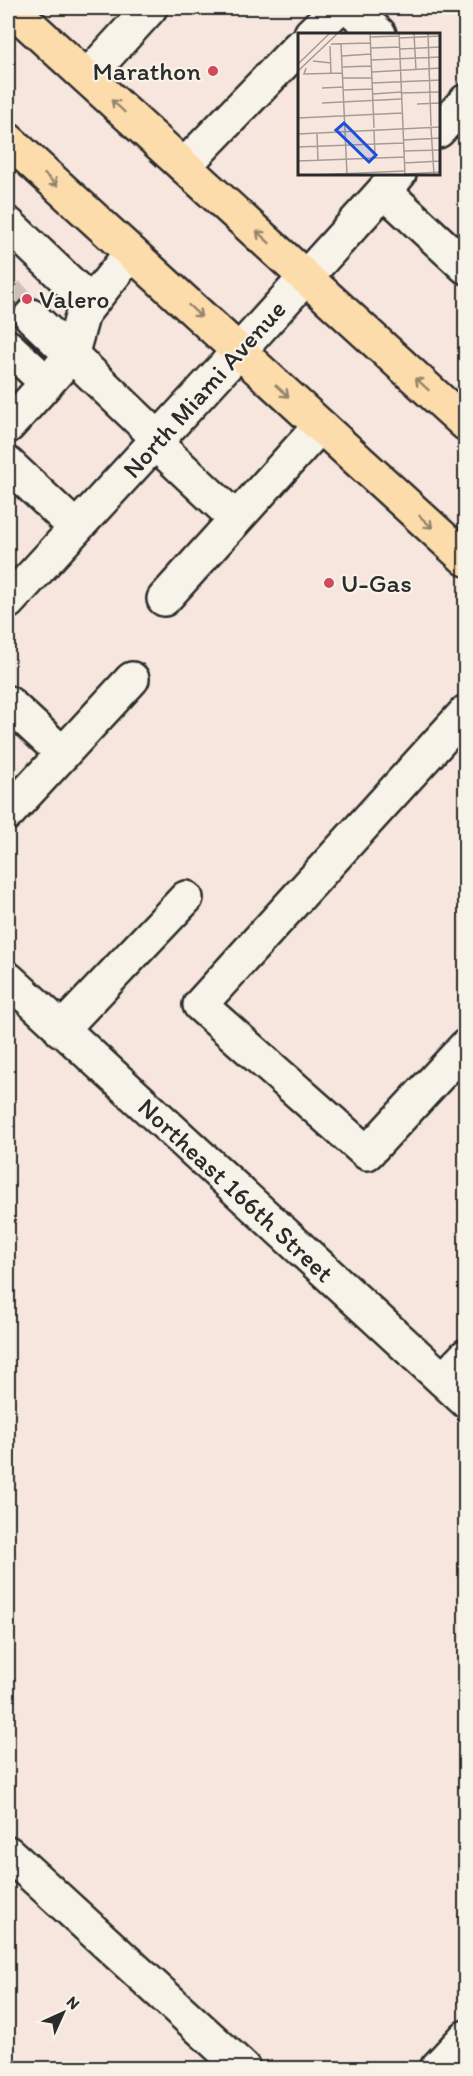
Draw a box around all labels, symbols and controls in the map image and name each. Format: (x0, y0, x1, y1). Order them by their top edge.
inset map (298, 33, 440, 176)
place label: Marathon (92, 55, 201, 87)
marker: Marathon (206, 64, 220, 78)
one-way arrow (111, 99, 126, 113)
one-way arrow (43, 173, 58, 187)
one-way arrow (255, 230, 270, 245)
place label: Valero (39, 283, 110, 315)
marker: Valero (20, 292, 34, 306)
street label: North Miami Avenue (116, 293, 292, 485)
one-way arrow (187, 304, 202, 318)
one-way arrow (415, 377, 430, 391)
one-way arrow (274, 384, 289, 398)
one-way arrow (418, 515, 433, 529)
place label: U-Gas (341, 567, 412, 599)
marker: U-Gas (322, 576, 336, 590)
street label: Northeast 166th Street (131, 1091, 341, 1289)
north arrow (33, 1983, 93, 2043)
text: N (63, 1992, 84, 2013)

